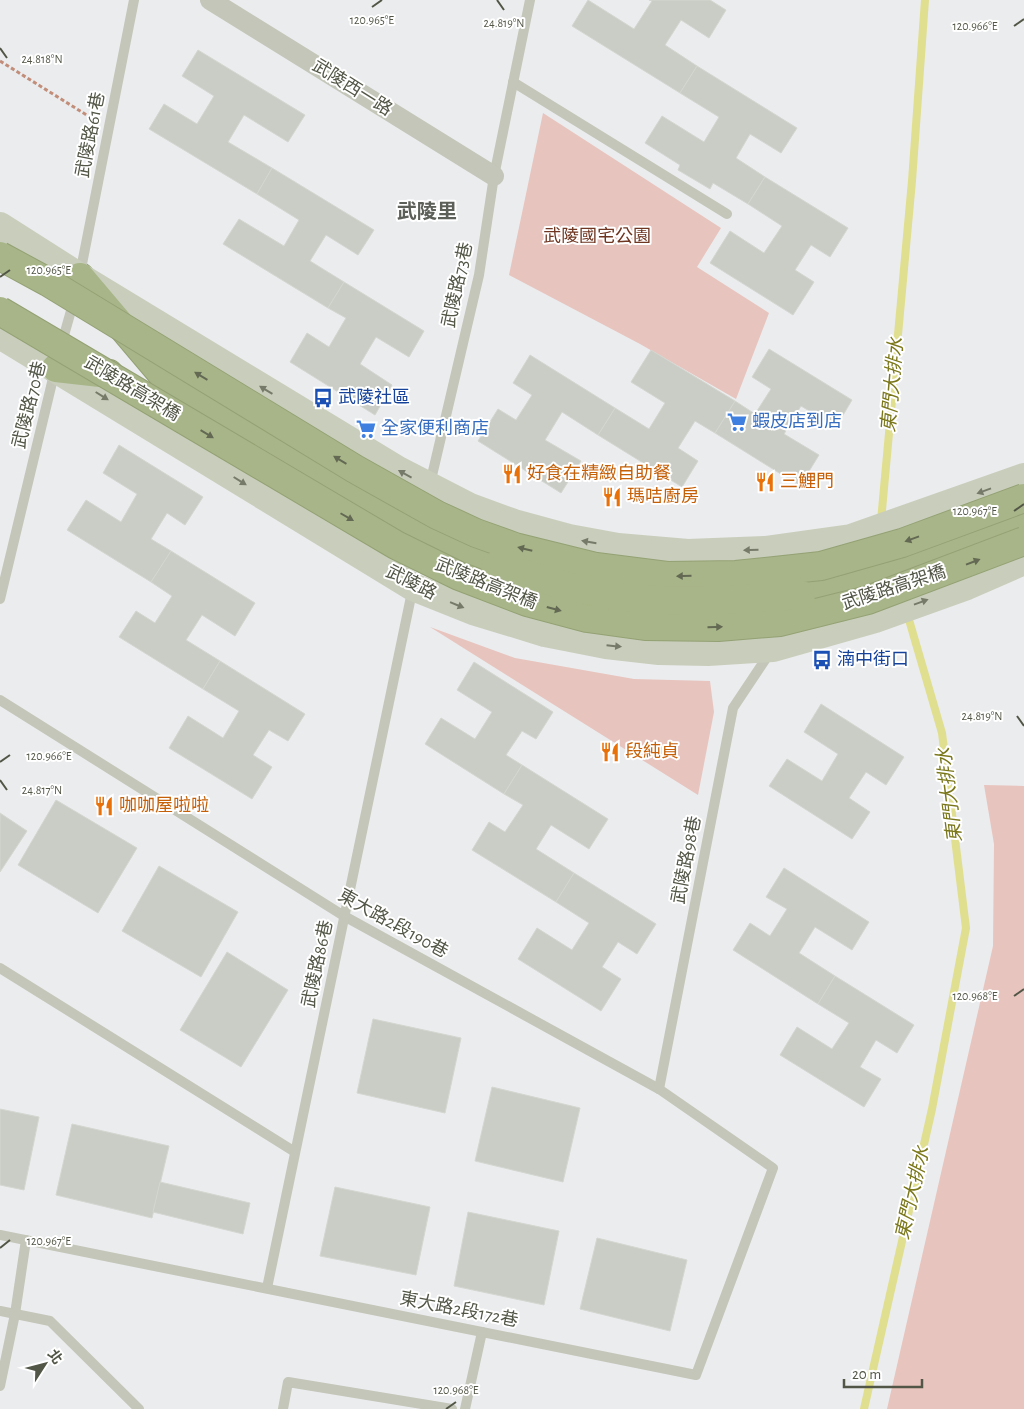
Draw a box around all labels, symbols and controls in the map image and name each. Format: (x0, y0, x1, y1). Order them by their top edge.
text: 120.965°E (350, 14, 394, 26)
text: 24.819°N (483, 17, 525, 29)
text: 120.966°E (953, 20, 998, 32)
text: 24.818°N (21, 53, 63, 65)
street label: 武陵西一路 (309, 55, 396, 119)
street label: 武陵路61巷 (72, 90, 108, 179)
district label: 武陵里 (397, 201, 457, 222)
park label: 武陵國宅公園 (543, 226, 651, 246)
street label: 武陵路73巷 (438, 240, 476, 329)
text: 120.965°E (27, 264, 71, 276)
water label: 東門大排水 (878, 336, 907, 433)
street label: 武陵路高架橋 (81, 352, 184, 425)
street label: 武陵路70巷 (9, 359, 50, 450)
one-way arrow (195, 371, 208, 380)
one-way arrow (259, 385, 272, 394)
bus stop icon: 武陵社區 (312, 387, 334, 409)
place label: 武陵社區 (338, 387, 410, 407)
one-way arrow (95, 392, 108, 401)
supermarket icon: 蝦皮店到店 (726, 411, 748, 433)
place label: 蝦皮店到店 (752, 411, 842, 431)
supermarket icon: 全家便利商店 (355, 418, 377, 440)
place label: 全家便利商店 (381, 418, 489, 438)
one-way arrow (200, 430, 215, 438)
one-way arrow (334, 456, 347, 465)
restaurant icon: 好食在精緻自助餐 (501, 463, 523, 485)
place label: 好食在精緻自助餐 (527, 463, 671, 483)
one-way arrow (397, 470, 412, 478)
restaurant icon: 三鯉門 (754, 471, 776, 493)
place label: 三鯉門 (780, 471, 834, 491)
one-way arrow (234, 477, 247, 486)
restaurant icon: 瑪咭廚房 (601, 486, 623, 508)
place label: 瑪咭廚房 (627, 486, 699, 506)
one-way arrow (976, 487, 991, 495)
text: 120.967°E (953, 505, 997, 517)
one-way arrow (341, 512, 354, 521)
one-way arrow (905, 536, 920, 543)
one-way arrow (581, 537, 597, 545)
one-way arrow (517, 545, 532, 553)
one-way arrow (743, 546, 759, 554)
street label: 武陵路高架橋 (433, 554, 540, 613)
one-way arrow (966, 557, 980, 565)
street label: 武陵路 (383, 561, 440, 603)
street label: 武陵路高架橋 (839, 561, 948, 613)
one-way arrow (676, 572, 692, 580)
one-way arrow (914, 598, 929, 606)
one-way arrow (450, 601, 465, 609)
one-way arrow (547, 606, 562, 614)
one-way arrow (707, 623, 723, 631)
one-way arrow (606, 642, 622, 650)
bus stop icon: 湳中街口 (811, 649, 833, 671)
place label: 湳中街口 (837, 649, 909, 669)
text: 24.819°N (961, 710, 1003, 722)
restaurant icon: 段純貞 (599, 741, 621, 763)
place label: 段純貞 (625, 741, 679, 761)
water label: 東門大排水 (934, 746, 965, 843)
text: 120.966°E (27, 750, 72, 762)
text: 24.817°N (22, 784, 62, 796)
restaurant icon: 咖咖屋啦啦 (93, 795, 115, 817)
place label: 咖咖屋啦啦 (119, 795, 209, 815)
street label: 武陵路98巷 (668, 814, 704, 905)
street label: 東大路2段190巷 (335, 885, 452, 962)
street label: 武陵路86巷 (298, 918, 336, 1009)
text: 120.968°E (953, 990, 998, 1002)
water label: 東門大排水 (892, 1143, 933, 1241)
text: 120.967°E (27, 1235, 71, 1247)
street label: 東大路2段172巷 (398, 1288, 520, 1330)
north arrow (20, 1339, 70, 1389)
text: 北 (45, 1347, 65, 1367)
scale bar (844, 1356, 922, 1388)
text: 20 m (852, 1367, 881, 1382)
text: 120.968°E (434, 1384, 479, 1396)

